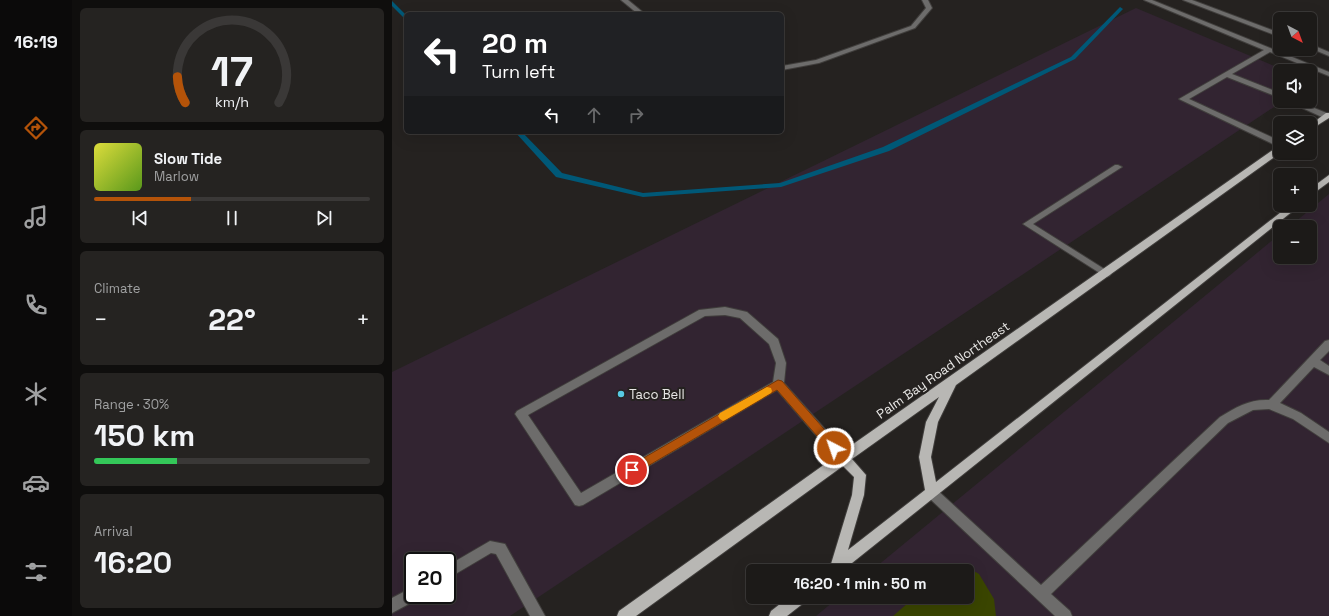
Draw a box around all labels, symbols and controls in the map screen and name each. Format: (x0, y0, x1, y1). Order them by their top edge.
north arrow (1273, 12, 1317, 56)
map controls (1273, 12, 1317, 264)
text: 20 m (482, 25, 548, 61)
icon: left (416, 28, 468, 80)
text: 16:19 (14, 30, 58, 53)
text: 17 (211, 45, 253, 98)
text: Turn left (482, 60, 555, 83)
button: sound (1273, 64, 1317, 108)
text: km/h (215, 92, 249, 110)
icon: left (541, 104, 563, 126)
icon: ahead (583, 104, 605, 126)
icon: right (625, 104, 647, 126)
icon: directions (22, 114, 50, 142)
button: layers (1273, 116, 1317, 160)
text: Slow Tide (154, 149, 222, 168)
text: Marlow (154, 168, 199, 185)
button: + (1273, 168, 1317, 212)
icon: music (22, 203, 50, 231)
icon: previous (129, 207, 151, 229)
icon: pause (221, 207, 243, 229)
icon: next (313, 207, 335, 229)
button: − (1273, 220, 1317, 264)
text: Climate (94, 280, 140, 297)
icon: phone (22, 291, 50, 319)
text: 22° (208, 300, 256, 339)
text: − (94, 305, 108, 333)
text: + (356, 305, 370, 333)
street label: Palm Bay Road Northeast (873, 318, 1013, 422)
icon: climate (22, 380, 50, 408)
place label: Taco Bell (629, 386, 685, 403)
marker: Taco Bell (616, 389, 626, 399)
text: Range · 30% (94, 396, 169, 413)
text: 150 km (94, 416, 195, 455)
position arrow (813, 427, 855, 469)
pin (615, 453, 649, 487)
icon: arrive (621, 459, 643, 481)
icon: car (22, 469, 50, 497)
text: Arrival (94, 523, 133, 540)
text: 16:20 (94, 543, 172, 582)
speed limit sign: 20 (404, 552, 456, 604)
icon: filters (22, 558, 50, 586)
text: 16:20 · 1 min · 50 m (794, 574, 926, 593)

